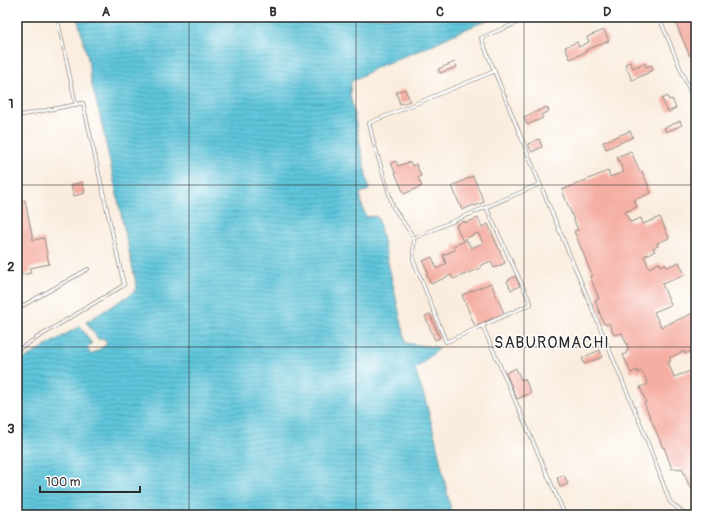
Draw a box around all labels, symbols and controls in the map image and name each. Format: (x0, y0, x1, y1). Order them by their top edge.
text: A (102, 4, 111, 20)
text: B (269, 4, 277, 20)
text: C (436, 4, 444, 20)
text: D (603, 4, 611, 20)
text: 1 (8, 96, 14, 112)
text: 2 (7, 259, 15, 275)
district label: SABUROMACHI (494, 333, 610, 353)
text: 3 (7, 421, 15, 437)
scale bar (40, 468, 140, 494)
text: 100 m (46, 475, 81, 490)

